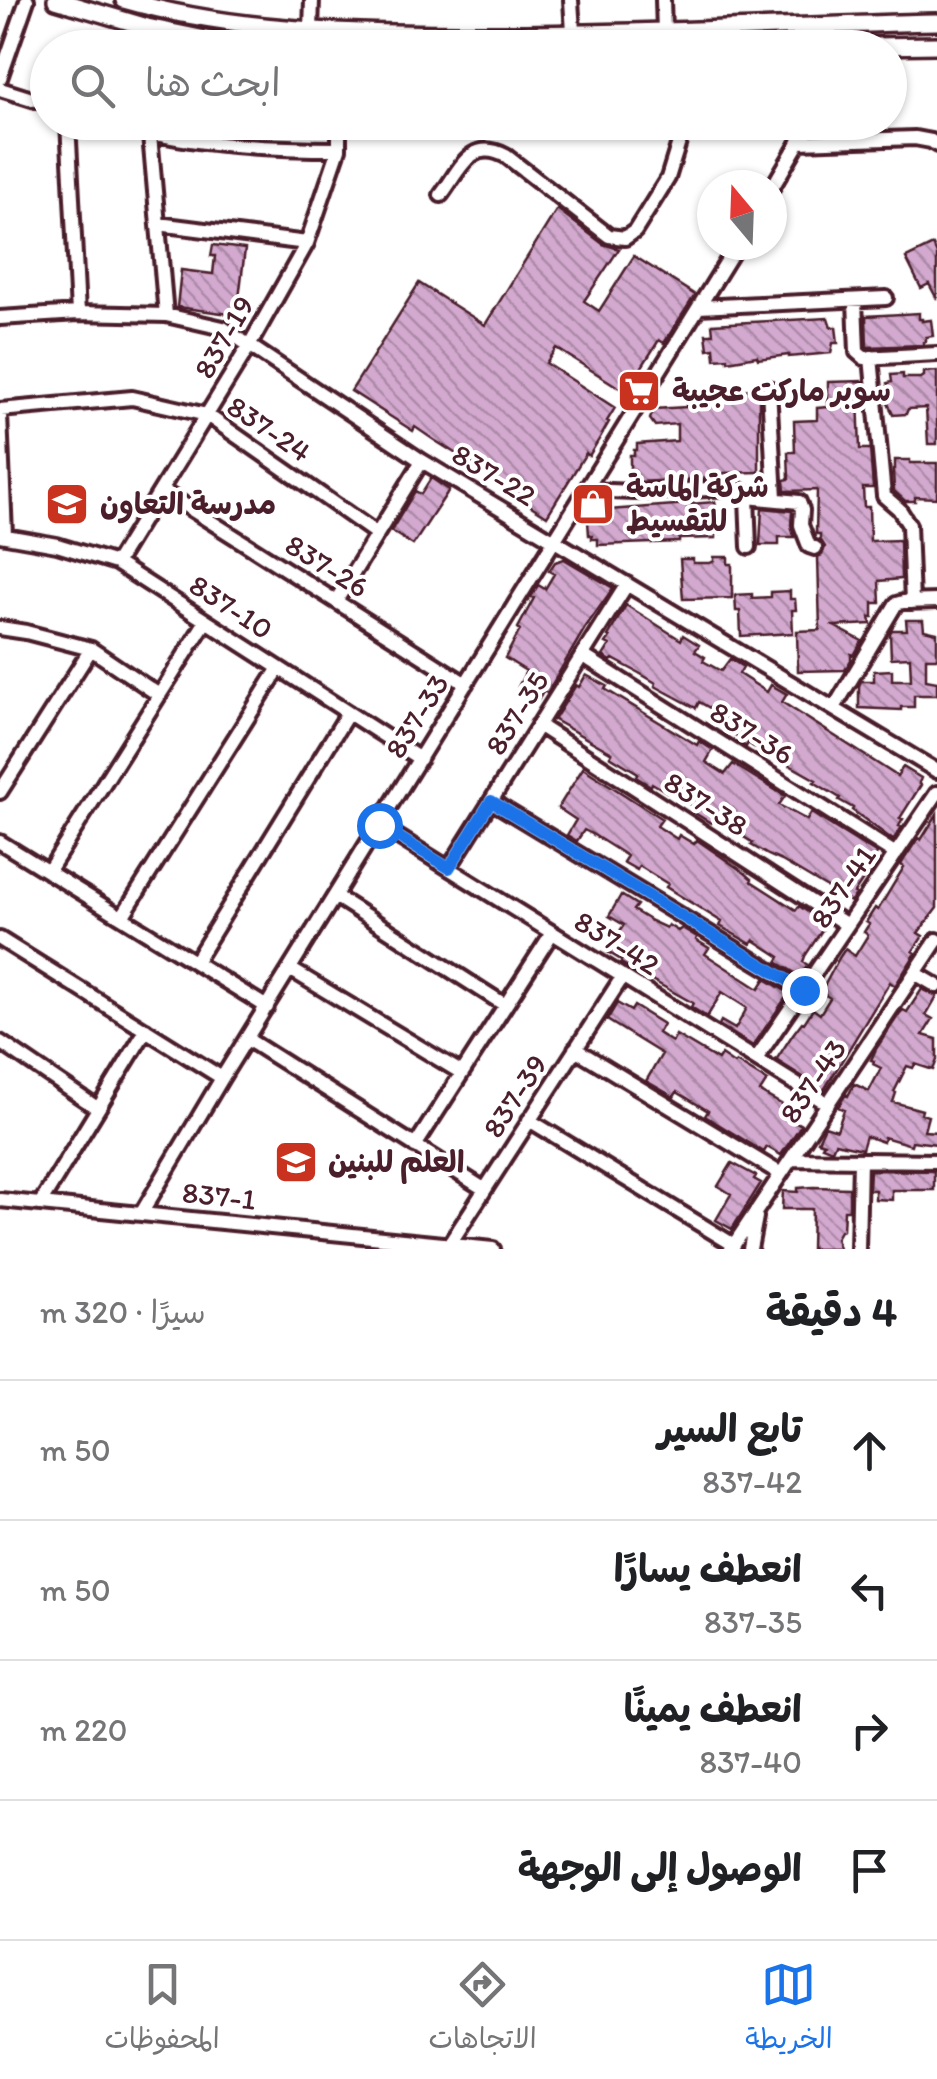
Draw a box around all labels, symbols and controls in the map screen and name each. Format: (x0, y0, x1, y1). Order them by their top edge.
search box (30, 30, 907, 140)
icon: search (65, 58, 120, 113)
text: ابحث هنا (145, 60, 281, 106)
north arrow (697, 170, 787, 260)
street label: 837-19 (185, 289, 262, 385)
supermarket icon: سوبر ماركت عجيبة (616, 368, 662, 414)
place label: سوبر ماركت عجيبة (672, 372, 891, 410)
street label: 837-24 (220, 387, 318, 470)
street label: 837-22 (446, 435, 543, 514)
place label: شركة الماسة للتقسيط (626, 468, 769, 539)
school or university icon: مدرسة التعاون (44, 481, 90, 527)
shop icon: شركة الماسة للتقسيط (570, 481, 616, 527)
place label: مدرسة التعاون (100, 485, 276, 524)
street label: 837-26 (279, 526, 376, 605)
street label: 837-10 (183, 566, 280, 647)
street label: 837-35 (477, 664, 557, 761)
street label: 837-33 (376, 667, 457, 765)
street label: 837-36 (703, 693, 801, 773)
street label: 837-38 (657, 763, 755, 844)
route start (357, 803, 403, 849)
street label: 837-41 (802, 838, 884, 935)
street label: 837-42 (568, 902, 667, 983)
route end (782, 968, 828, 1014)
street label: 837-43 (771, 1031, 854, 1130)
street label: 837-39 (474, 1047, 555, 1144)
school or university icon: العلم للبنين (273, 1139, 319, 1185)
place label: العلم للبنين (328, 1143, 464, 1184)
street label: 837-1 (181, 1173, 258, 1218)
text: 4 دقيقة (765, 1286, 897, 1337)
text: سيرًا · 320 m (40, 1293, 206, 1331)
text: تابع السير (658, 1406, 802, 1452)
icon: ahead (842, 1423, 897, 1478)
text: 50 m (40, 1431, 111, 1469)
text: 837-42 (702, 1463, 802, 1501)
text: انعطف يسارًا (614, 1546, 802, 1592)
icon: left (842, 1563, 897, 1618)
text: 50 m (40, 1571, 111, 1609)
text: 837-35 (704, 1603, 802, 1641)
text: انعطف يمينًا (624, 1686, 802, 1732)
icon: right (842, 1703, 897, 1758)
text: 220 m (40, 1711, 128, 1749)
text: 837-40 (699, 1743, 802, 1781)
icon: arrive (842, 1843, 897, 1898)
text: الوصول إلى الوجهة (518, 1845, 802, 1891)
tab: المحفوظات (104, 1957, 220, 2063)
tab: الاتجاهات (428, 1957, 537, 2063)
tab: الخريطة (745, 1957, 833, 2063)

